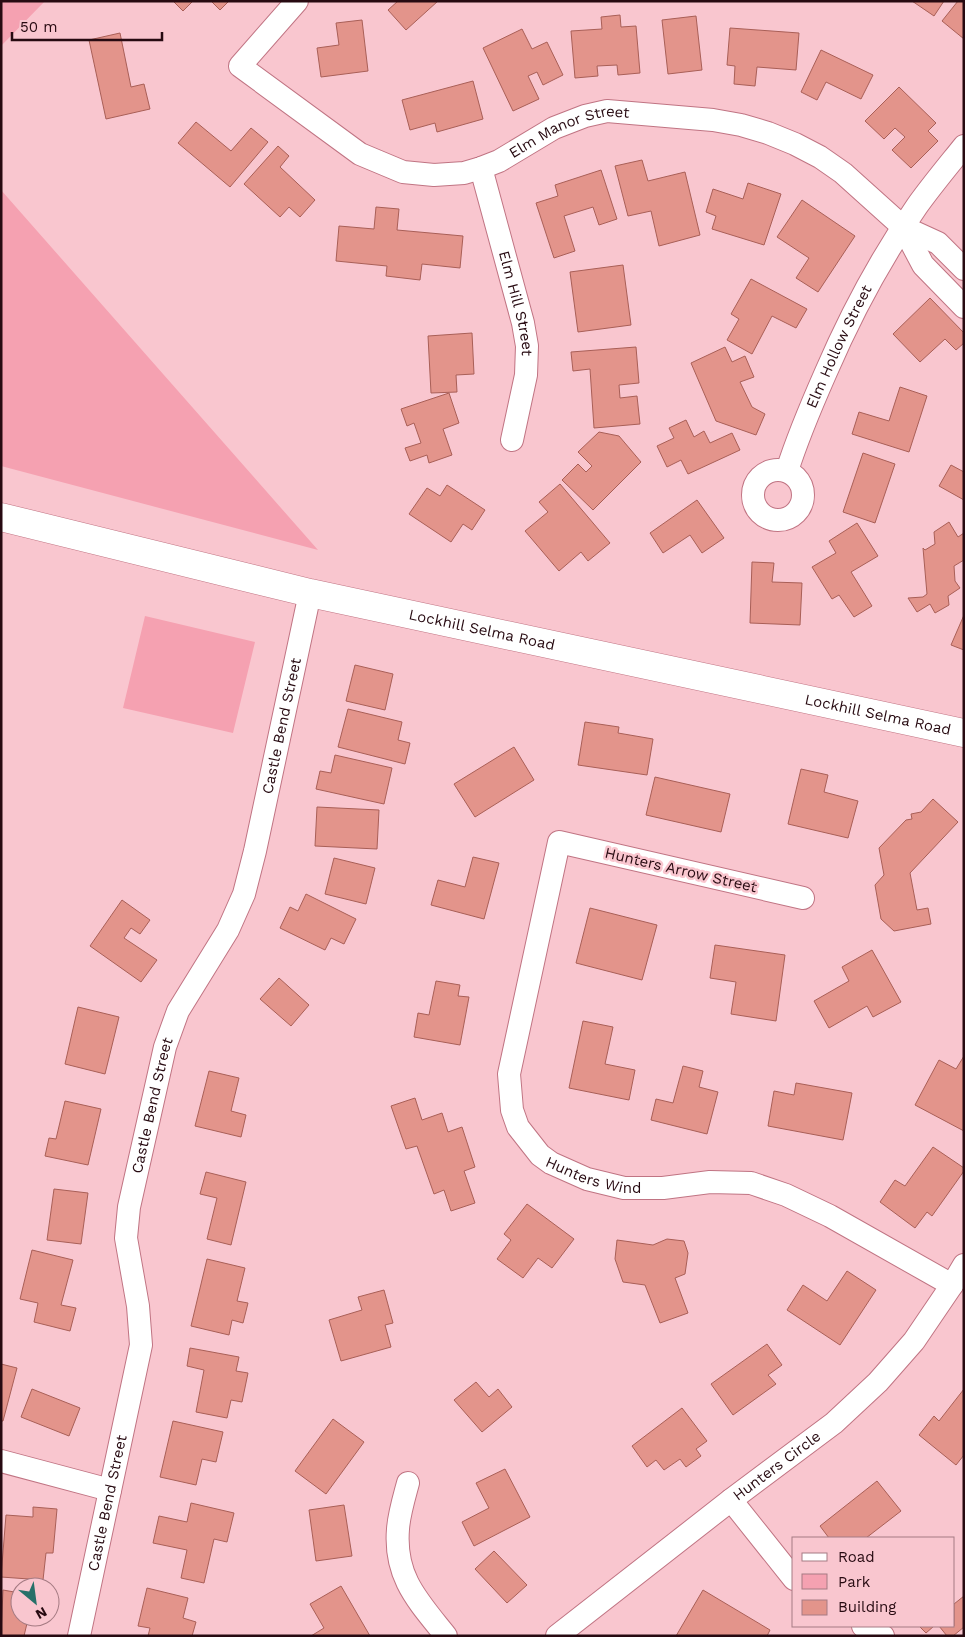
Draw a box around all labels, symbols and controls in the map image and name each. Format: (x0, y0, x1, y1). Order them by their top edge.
scale bar (12, 10, 162, 42)
text: 50 m (20, 18, 57, 36)
street label: Elm Manor Street (506, 102, 631, 162)
street label: Elm Hill Street (495, 249, 536, 357)
street label: Elm Hollow Street (802, 281, 876, 411)
street label: Lockhill Selma Road (407, 605, 557, 654)
street label: Castle Bend Street (258, 655, 305, 796)
street label: Lockhill Selma Road (803, 690, 953, 739)
street label: Hunters Arrow Street (603, 844, 760, 896)
street label: Castle Bend Street (128, 1034, 177, 1175)
street label: Hunters Wind (543, 1153, 641, 1197)
street label: Hunters Circle (729, 1427, 824, 1504)
street label: Castle Bend Street (84, 1433, 131, 1573)
legend (792, 1537, 955, 1627)
text: Road (838, 1548, 875, 1566)
text: Park (838, 1573, 871, 1591)
north arrow (10, 1577, 60, 1627)
text: Building (838, 1598, 896, 1616)
text: N (33, 1604, 50, 1623)

